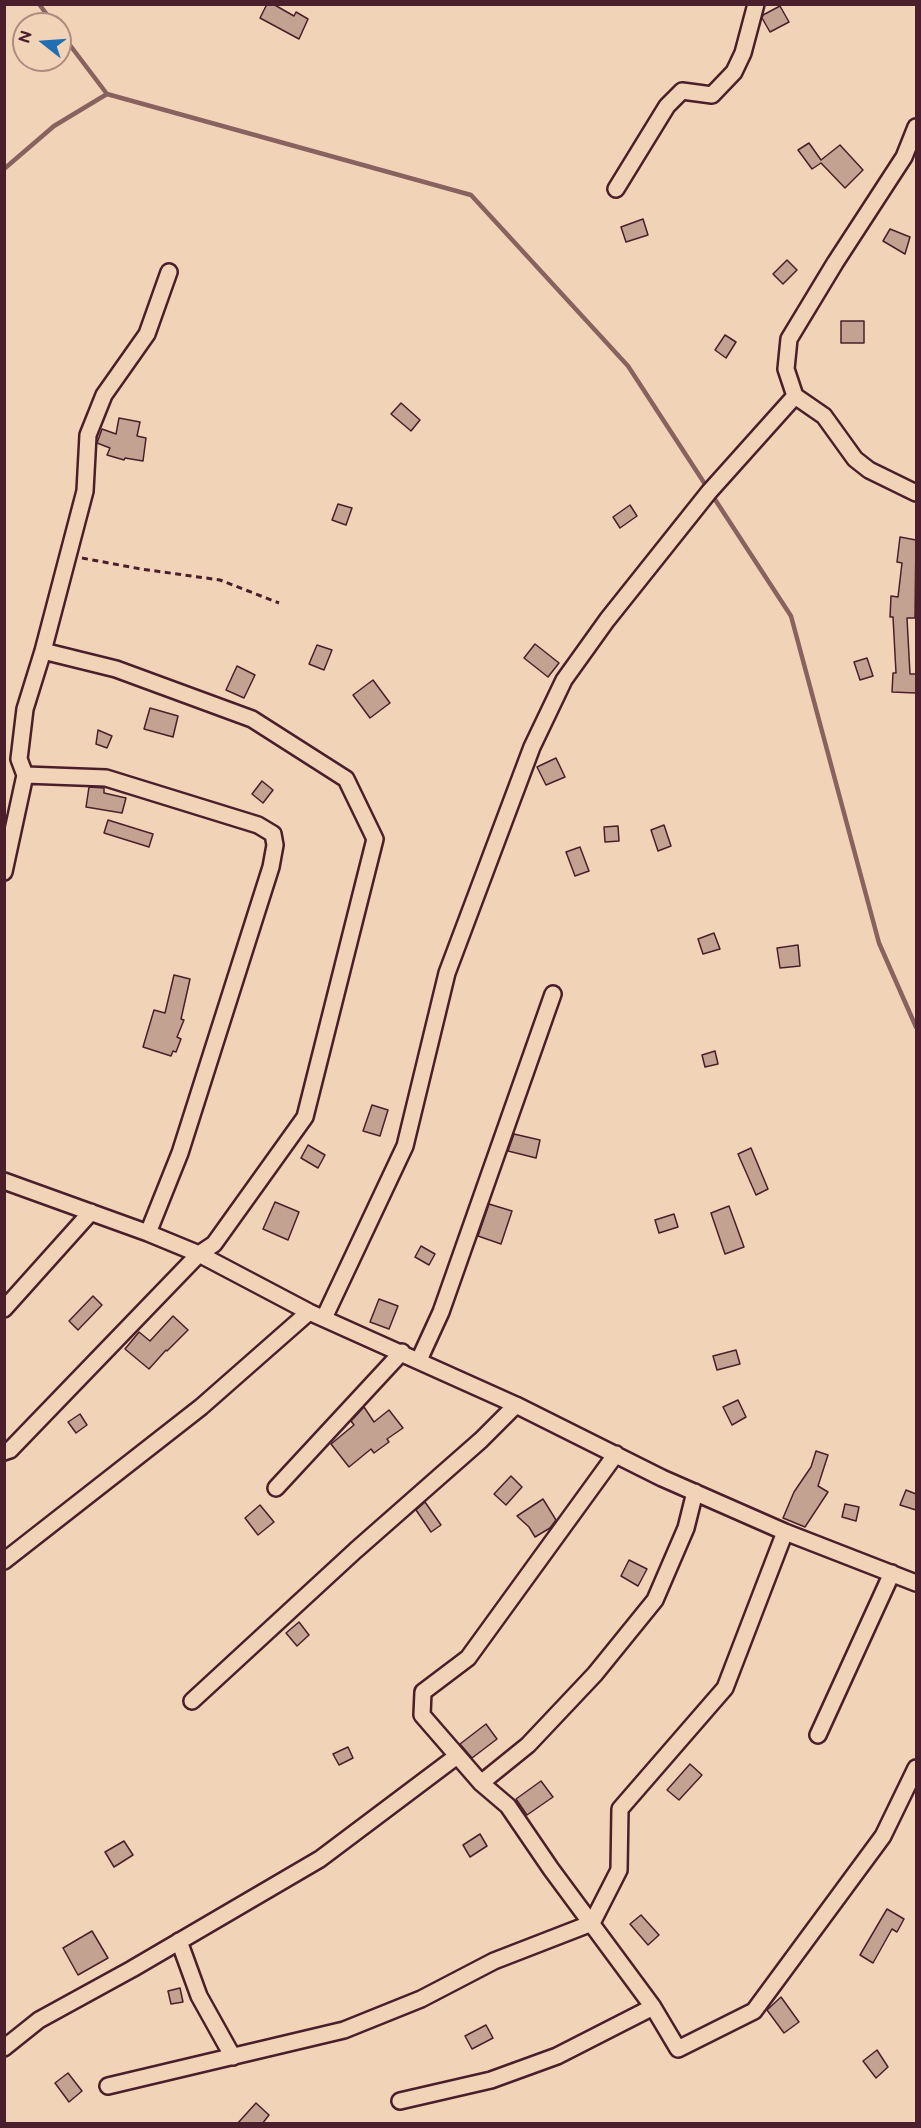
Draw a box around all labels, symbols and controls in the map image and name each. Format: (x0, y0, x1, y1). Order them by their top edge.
north arrow (12, 12, 72, 72)
text: N (15, 29, 37, 46)

